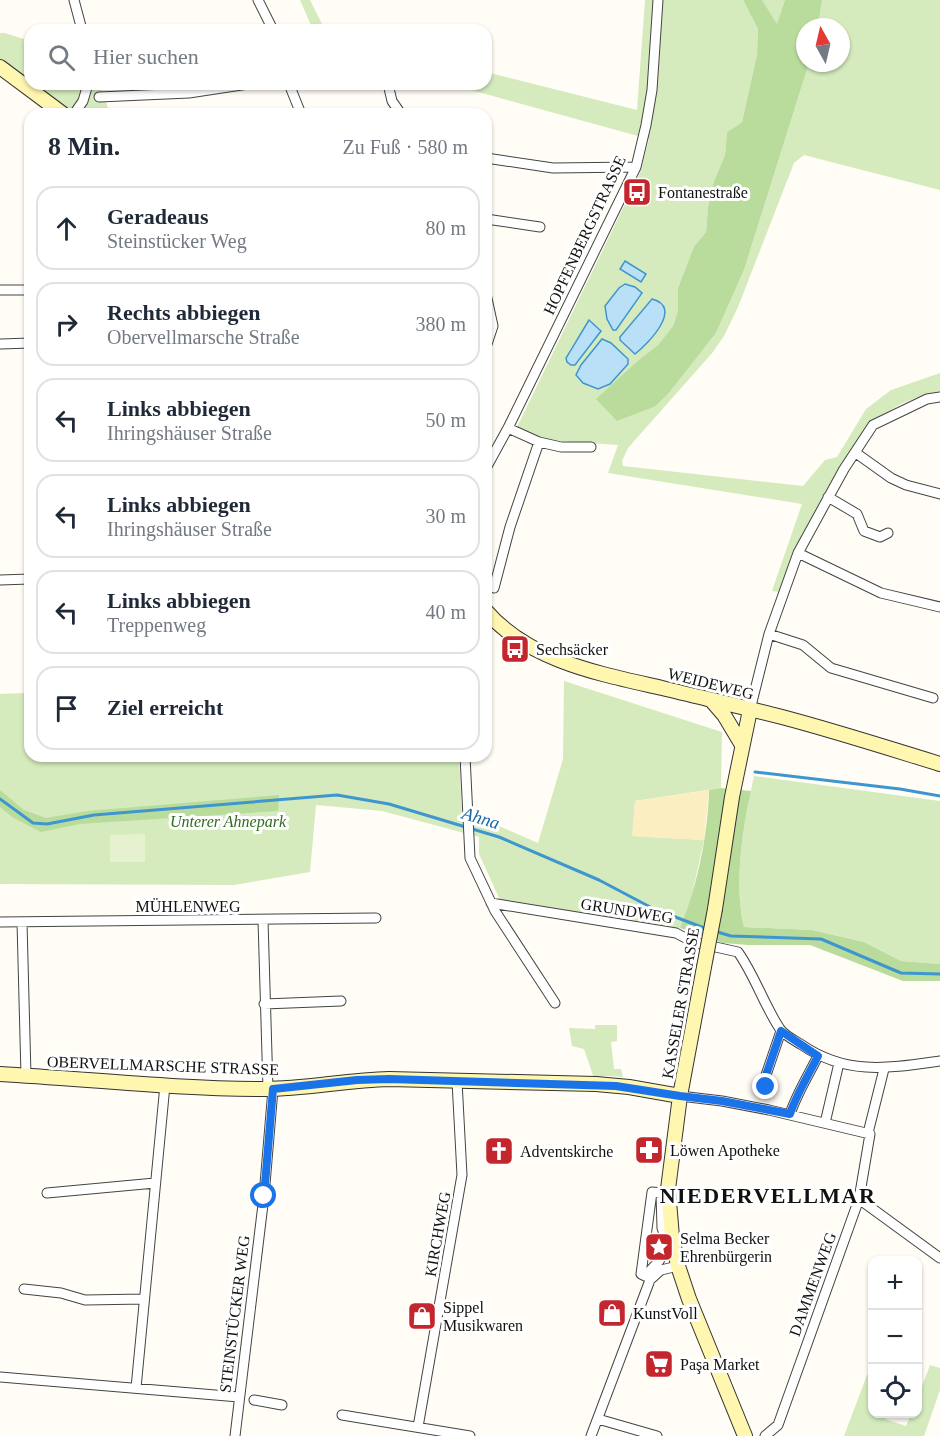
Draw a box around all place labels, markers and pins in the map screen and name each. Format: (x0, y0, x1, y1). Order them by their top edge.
bus stop icon: Fontanestraße (621, 176, 653, 208)
place label: Fontanestraße (658, 184, 748, 201)
bus stop icon: Sechsäcker (499, 633, 531, 665)
place label: Sechsäcker (536, 641, 609, 658)
pharmacy icon: Löwen Apotheke (633, 1134, 665, 1166)
church icon: Adventskirche (483, 1135, 515, 1167)
place label: Löwen Apotheke (670, 1142, 780, 1160)
place label: Adventskirche (520, 1143, 613, 1160)
place label: Selma Becker Ehrenbürgerin (680, 1230, 772, 1266)
place icon: Selma Becker Ehrenbürgerin (643, 1231, 675, 1263)
shop icon: KunstVoll (596, 1297, 628, 1329)
place label: Sippel Musikwaren (443, 1299, 523, 1334)
shop icon: Sippel Musikwaren (406, 1300, 438, 1332)
place label: KunstVoll (633, 1305, 698, 1322)
supermarket icon: Paşa Market (643, 1348, 675, 1380)
place label: Paşa Market (680, 1356, 760, 1374)

